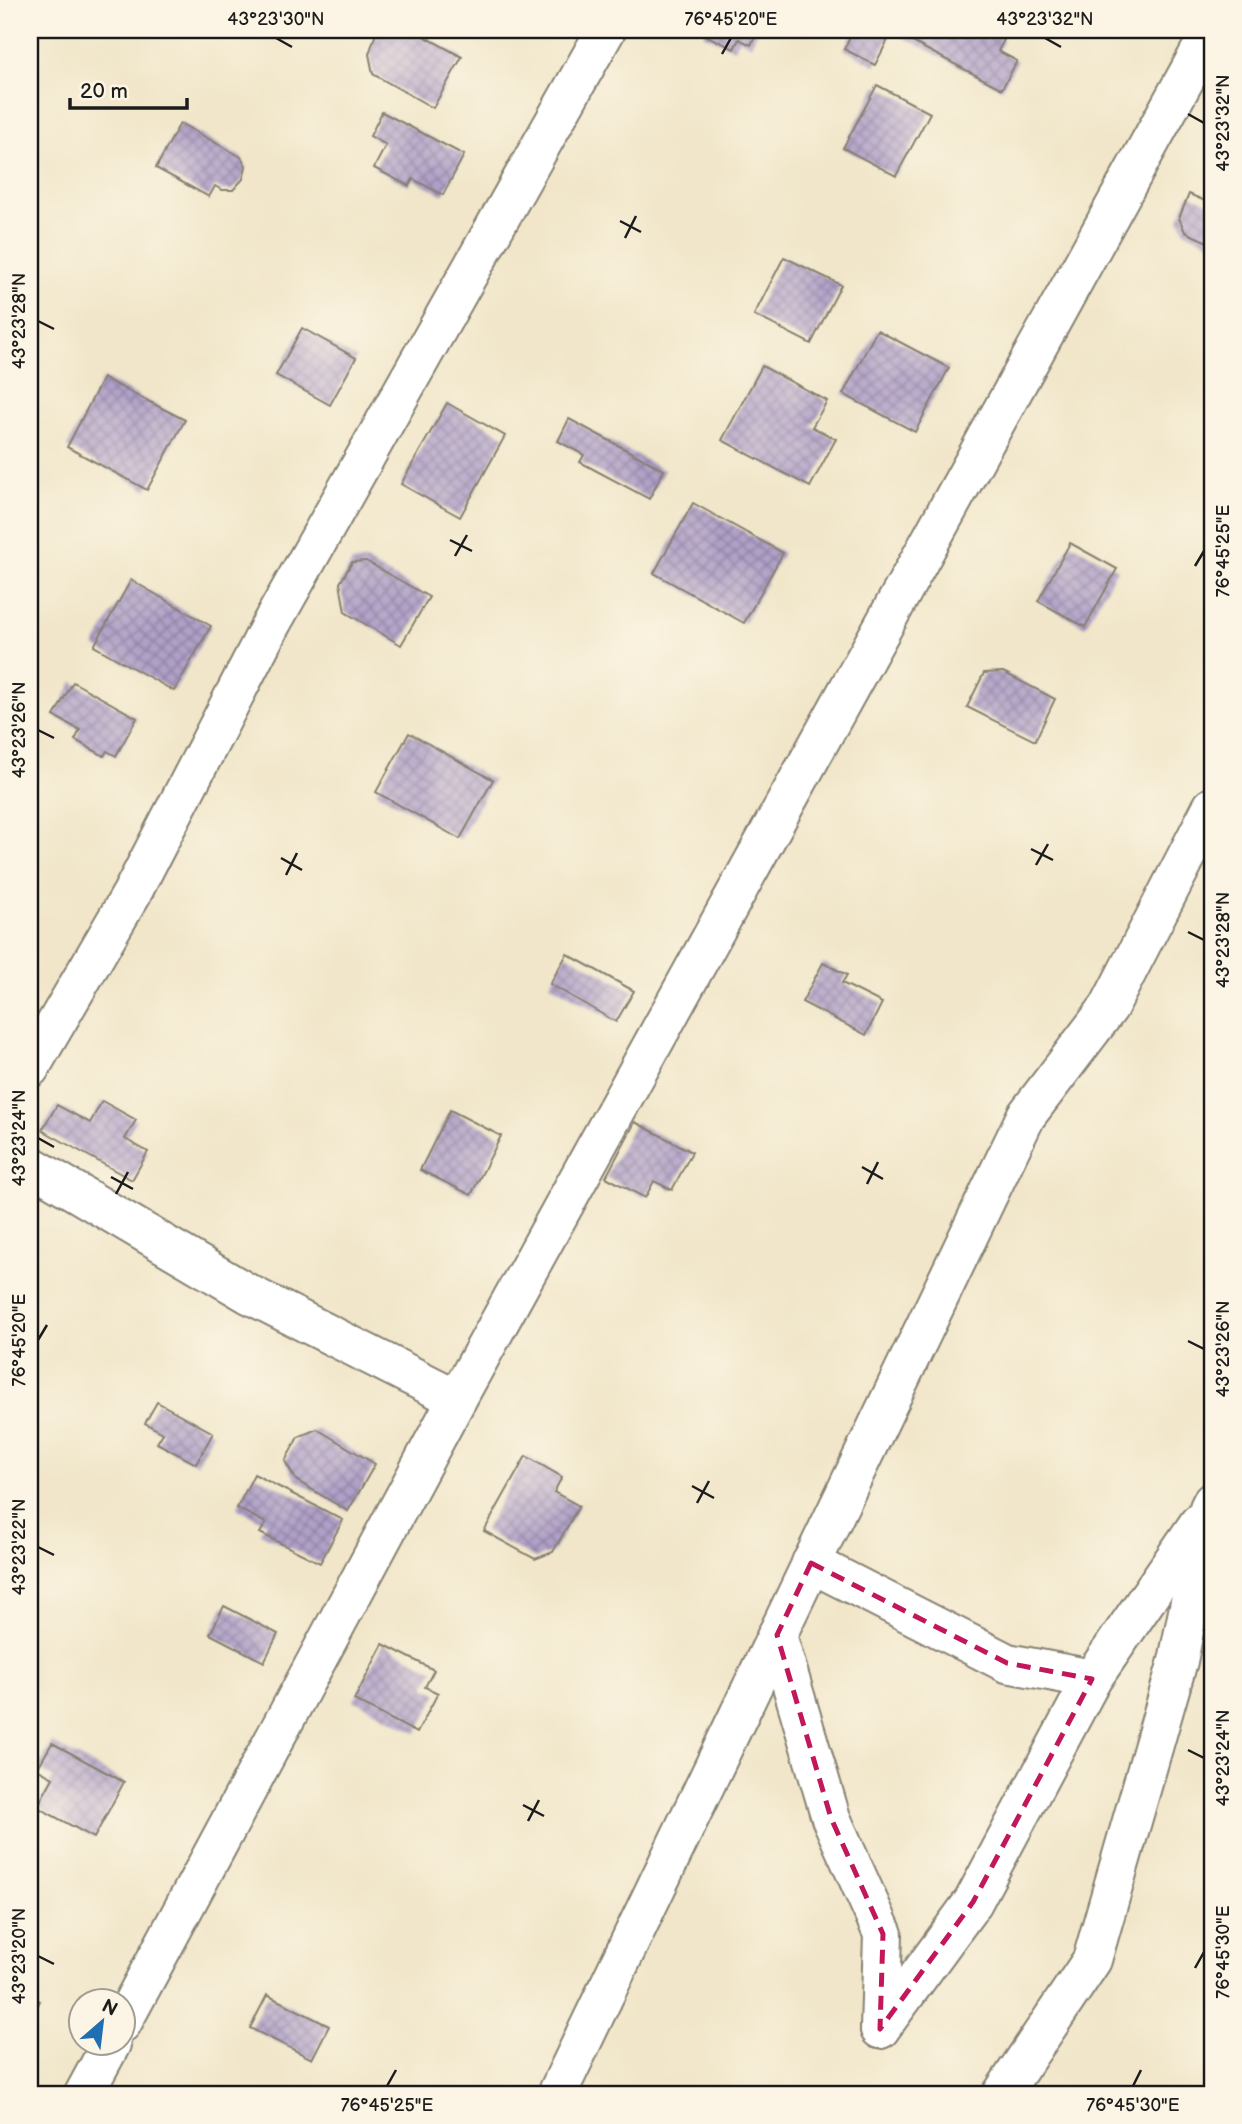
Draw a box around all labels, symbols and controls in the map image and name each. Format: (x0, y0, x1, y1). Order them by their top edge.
text: 43°23'30"N (227, 9, 325, 30)
text: 76°45'20"E (685, 9, 778, 30)
text: 43°23'32"N (996, 9, 1094, 30)
scale bar (70, 66, 187, 110)
text: 43°23'32"N (1213, 74, 1234, 172)
text: 20 m (80, 79, 128, 104)
text: 43°23'28"N (9, 273, 30, 369)
text: 76°45'25"E (1213, 505, 1234, 597)
text: 43°23'26"N (9, 681, 30, 779)
text: 43°23'28"N (1213, 892, 1234, 988)
text: 43°23'24"N (9, 1090, 30, 1186)
text: 76°45'20"E (9, 1293, 30, 1386)
text: 43°23'26"N (1213, 1300, 1234, 1398)
text: 43°23'22"N (9, 1499, 30, 1595)
text: 43°23'24"N (1213, 1710, 1234, 1806)
text: 76°45'30"E (1213, 1905, 1234, 1999)
text: 43°23'20"N (9, 1908, 30, 2004)
north arrow (66, 1988, 136, 2058)
text: N (98, 1995, 121, 2022)
text: 76°45'25"E (341, 2095, 433, 2116)
text: 76°45'30"E (1086, 2095, 1180, 2116)

